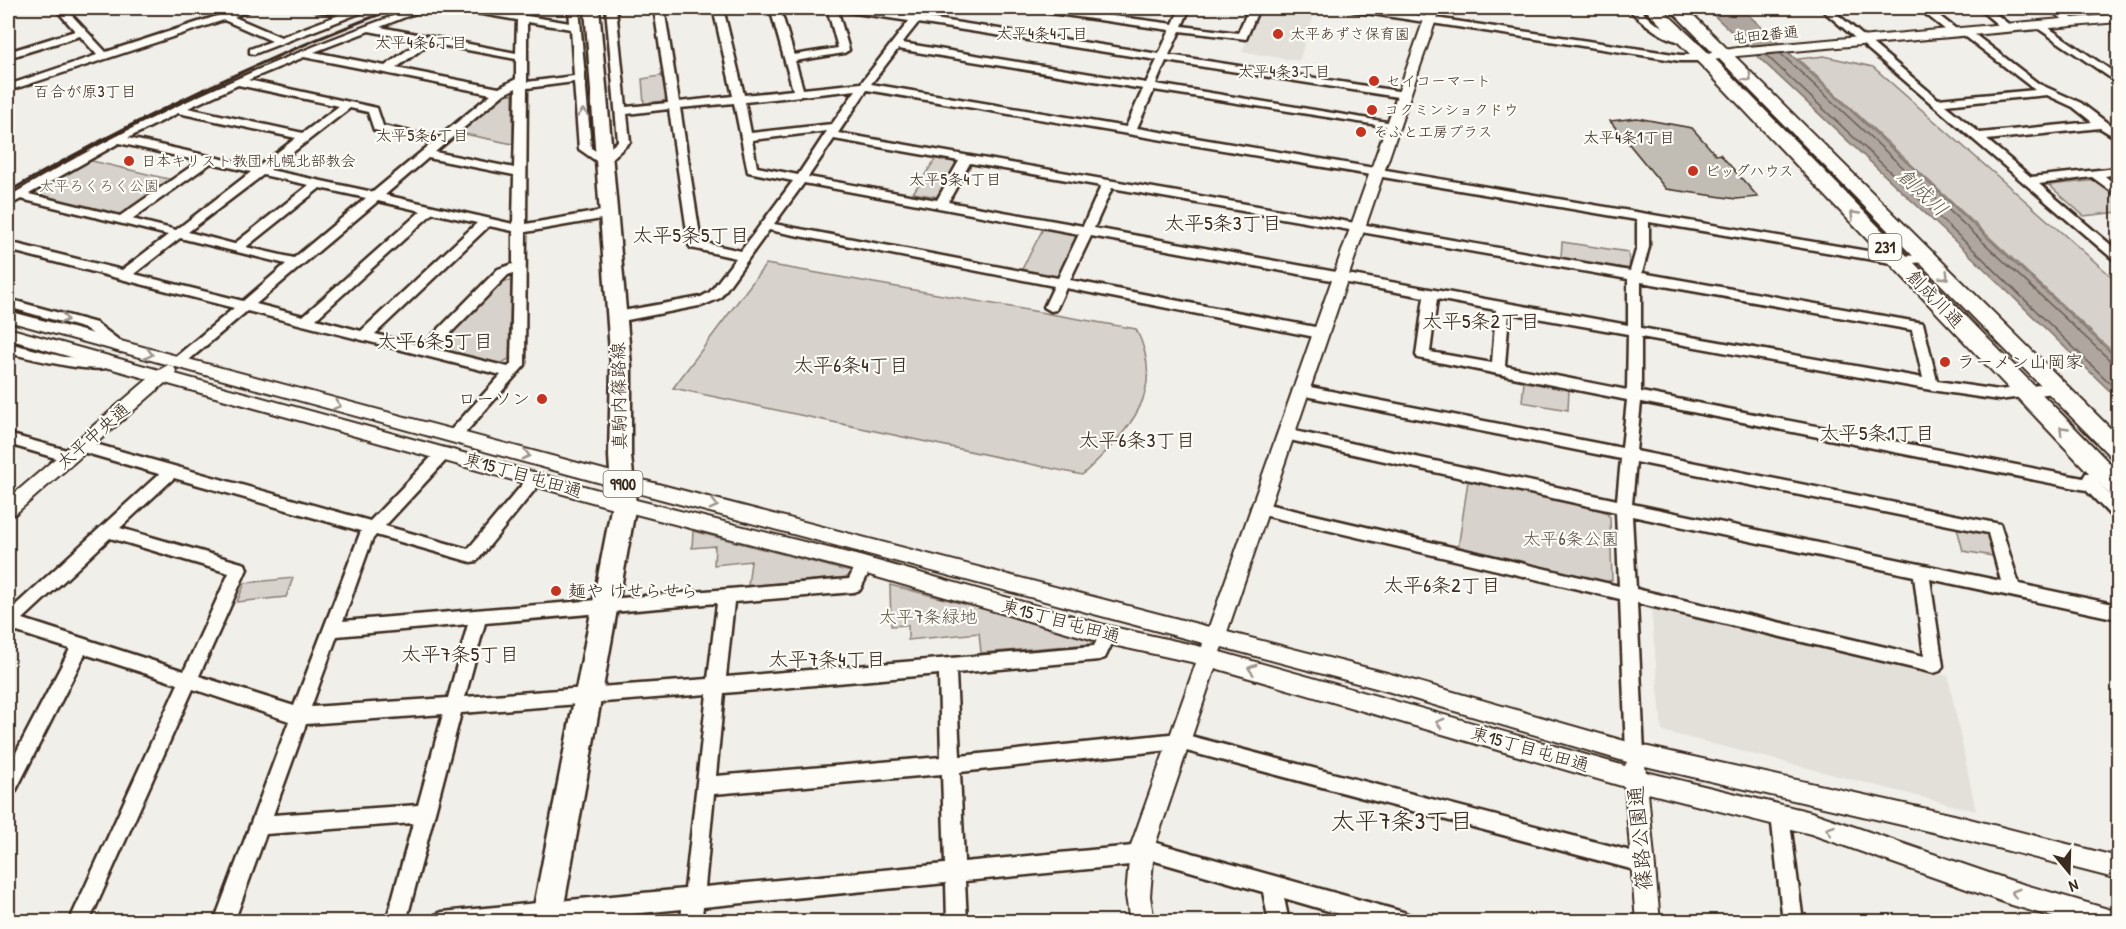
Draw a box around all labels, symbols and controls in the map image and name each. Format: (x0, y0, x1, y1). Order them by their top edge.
street label: 屯田2番通 (1731, 21, 1799, 48)
district label: 太平4条4丁目 (996, 22, 1088, 44)
place label: 太平あずさ保育園 (1290, 23, 1410, 44)
marker: 太平あずさ保育園 (1271, 27, 1285, 41)
district label: 太平4条6丁目 (375, 31, 467, 53)
district label: 太平4条3丁目 (1237, 60, 1331, 82)
place label: セイコーマート (1386, 70, 1491, 91)
one-way arrow (1740, 71, 1751, 82)
marker: セイコーマート (1367, 74, 1381, 88)
district label: 百合が原3丁目 (33, 80, 137, 102)
place label: コクミンショクドウ (1384, 99, 1518, 120)
marker: コクミンショクドウ (1365, 103, 1379, 117)
one-way arrow (576, 108, 589, 117)
place label: そふと工房プラス (1373, 121, 1492, 142)
district label: 太平5条6丁目 (375, 124, 469, 146)
marker: そふと工房プラス (1354, 125, 1368, 139)
district label: 太平4条1丁目 (1583, 126, 1675, 148)
place label: 日本キリスト教団 札幌北部教会 (141, 150, 356, 171)
marker: 日本キリスト教団 札幌北部教会 (122, 154, 136, 168)
place label: ビッグハウス (1705, 160, 1794, 181)
water label: 創成川 (1892, 161, 1954, 222)
marker: ビッグハウス (1686, 164, 1700, 178)
district label: 太平5条4丁目 (909, 168, 1001, 190)
park label: 太平ろくろく公園 (39, 175, 159, 196)
district label: 太平5条3丁目 (1164, 209, 1282, 236)
one-way arrow (1850, 211, 1861, 221)
district label: 太平5条5丁目 (633, 221, 749, 248)
road number: 231 (1868, 234, 1902, 260)
street label: 創成川通 (1901, 264, 1969, 333)
one-way arrow (1938, 269, 1948, 280)
district label: 太平5条2丁目 (1422, 307, 1540, 334)
one-way arrow (58, 312, 69, 324)
district label: 太平6条5丁目 (377, 327, 493, 354)
street label: 真駒内篠路線 (605, 342, 632, 450)
one-way arrow (144, 347, 154, 360)
place label: ラーメン山岡家 (1957, 349, 2083, 374)
district label: 太平6条4丁目 (793, 351, 909, 378)
marker: ラーメン山岡家 (1938, 355, 1952, 369)
place label: ローソン (458, 386, 530, 411)
marker: ローソン (535, 392, 549, 406)
street label: 太平中央通 (51, 397, 135, 475)
one-way arrow (332, 397, 342, 410)
district label: 太平5条1丁目 (1819, 419, 1935, 446)
district label: 太平6条3丁目 (1079, 426, 1195, 453)
one-way arrow (2059, 426, 2070, 436)
street label: 東15丁目屯田通 (461, 446, 585, 503)
one-way arrow (521, 448, 531, 461)
road number: 9900 (604, 471, 642, 497)
one-way arrow (709, 498, 719, 511)
park label: 太平6条公園 (1522, 526, 1620, 551)
district label: 太平6条2丁目 (1383, 571, 1501, 598)
place label: 麺や けせらせら (568, 578, 698, 603)
marker: 麺や けせらせら (549, 584, 563, 598)
street label: 東15丁目屯田通 (999, 593, 1123, 648)
park label: 太平7条緑地 (879, 604, 977, 629)
district label: 太平7条5丁目 (401, 640, 519, 667)
district label: 太平7条4丁目 (768, 645, 886, 672)
one-way arrow (1247, 664, 1257, 677)
one-way arrow (1435, 718, 1446, 730)
street label: 東15丁目屯田通 (1468, 720, 1592, 777)
street label: 篠路公園通 (1620, 784, 1659, 892)
district label: 太平7条3丁目 (1331, 804, 1473, 836)
one-way arrow (1825, 824, 1836, 837)
north arrow (2039, 842, 2099, 902)
text: N (2066, 874, 2081, 898)
one-way arrow (2010, 888, 2021, 900)

